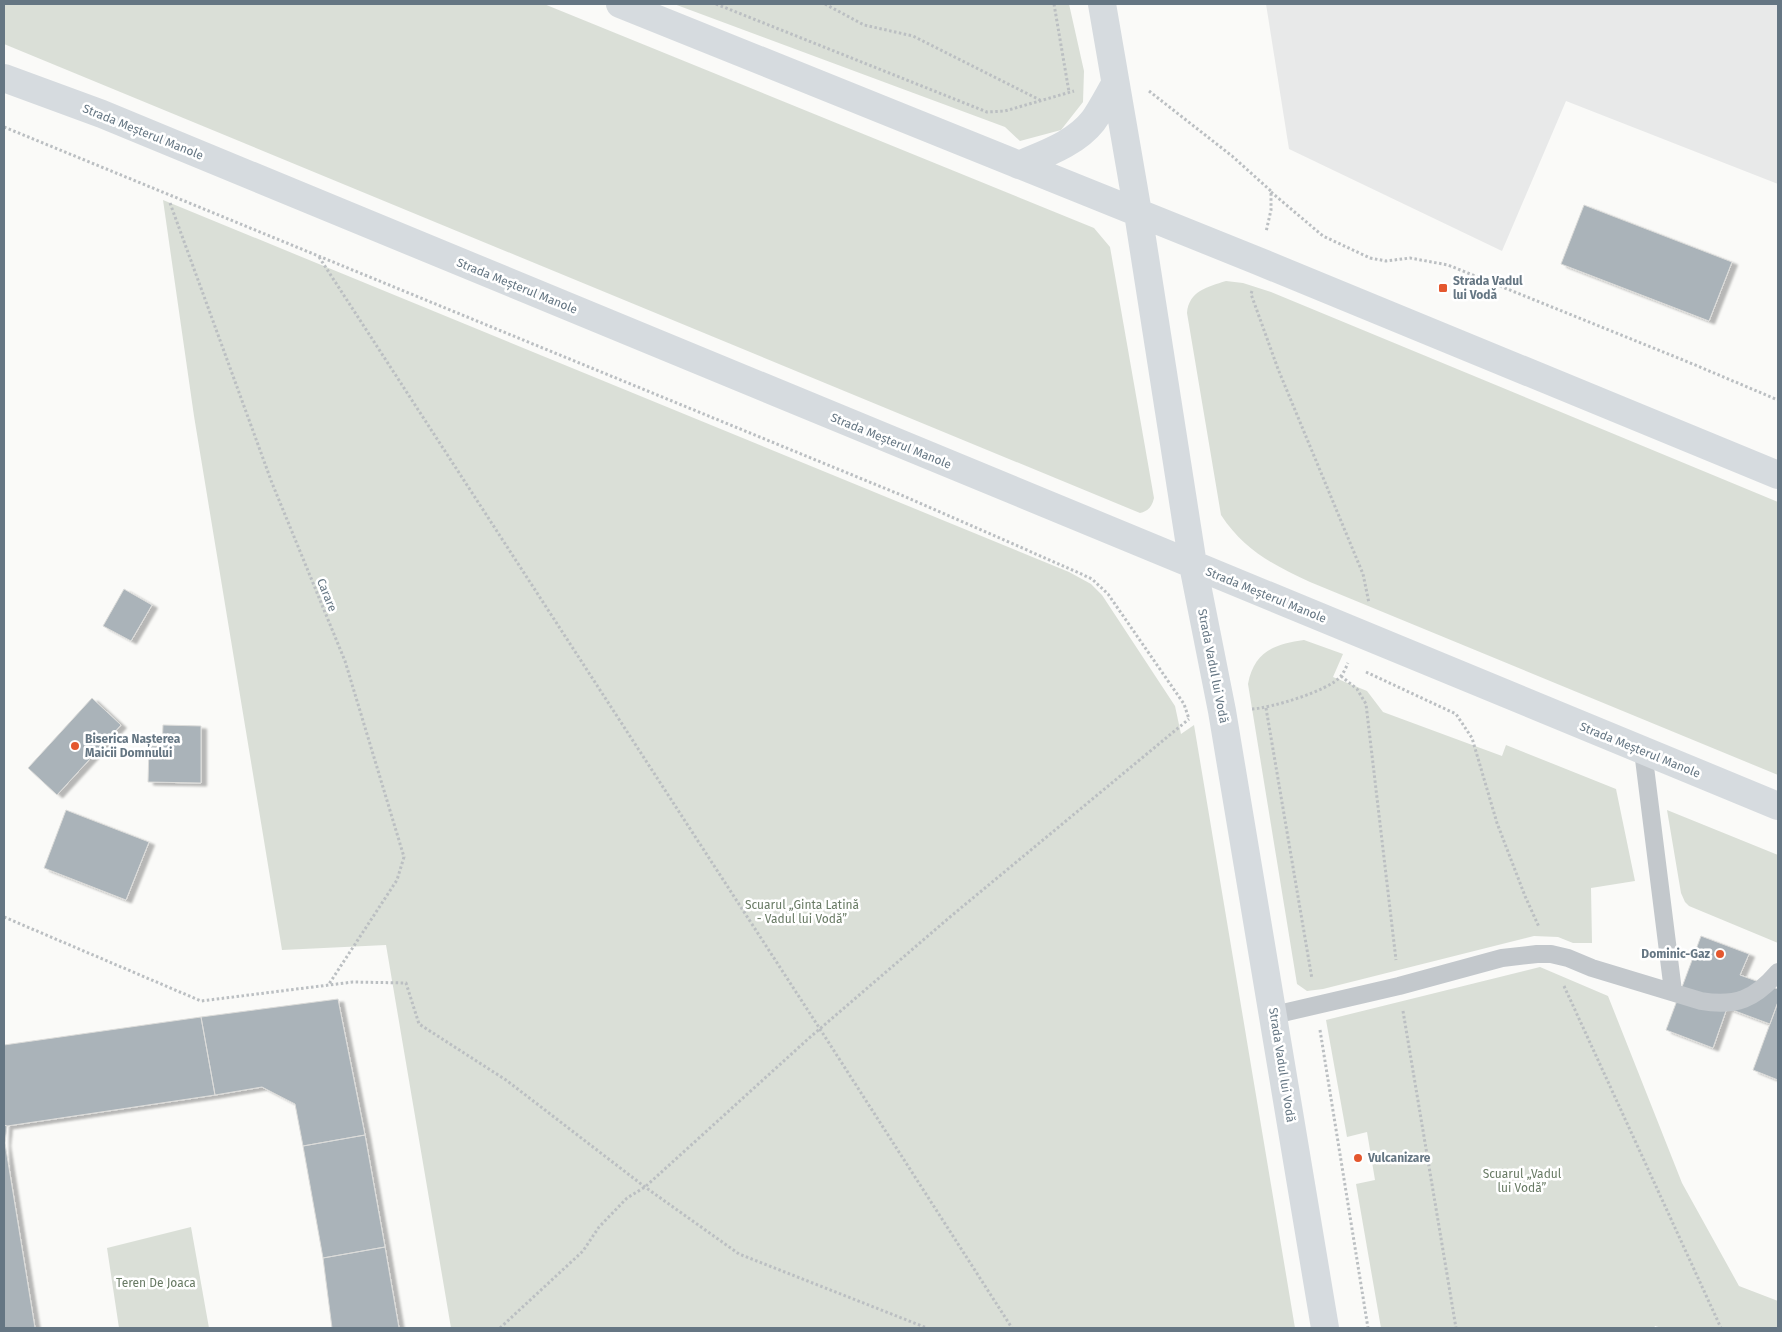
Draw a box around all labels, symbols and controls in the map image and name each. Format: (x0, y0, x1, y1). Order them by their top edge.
street label: Strada Meșterul Manole (80, 101, 205, 164)
street label: Strada Meșterul Manole (454, 255, 579, 318)
place label: Strada Vadul lui Vodă (1453, 274, 1523, 302)
marker: Strada Vadul lui Vodă (1437, 282, 1449, 294)
street label: Strada Meșterul Manole (828, 410, 953, 473)
street label: Strada Meșterul Manole (1203, 564, 1328, 627)
street label: Carare (314, 576, 340, 614)
street label: Strada Vadul lui Vodă (1195, 608, 1231, 724)
street label: Strada Meșterul Manole (1577, 719, 1702, 782)
place label: Biserica Nașterea Maicii Domnului (85, 732, 181, 760)
marker: Biserica Nașterea Maicii Domnului (69, 740, 81, 752)
park label: Scuarul „Ginta Latină - Vadul lui Vodă” (745, 898, 859, 926)
place label: Dominic-Gaz (1641, 947, 1710, 961)
marker: Dominic-Gaz (1714, 948, 1726, 960)
street label: Strada Vadul lui Vodă (1266, 1007, 1298, 1123)
place label: Vulcanizare (1367, 1151, 1431, 1165)
marker: Vulcanizare (1352, 1152, 1364, 1164)
park label: Scuarul „Vadul lui Vodă” (1483, 1167, 1562, 1195)
park label: Teren De Joaca (116, 1276, 196, 1290)

